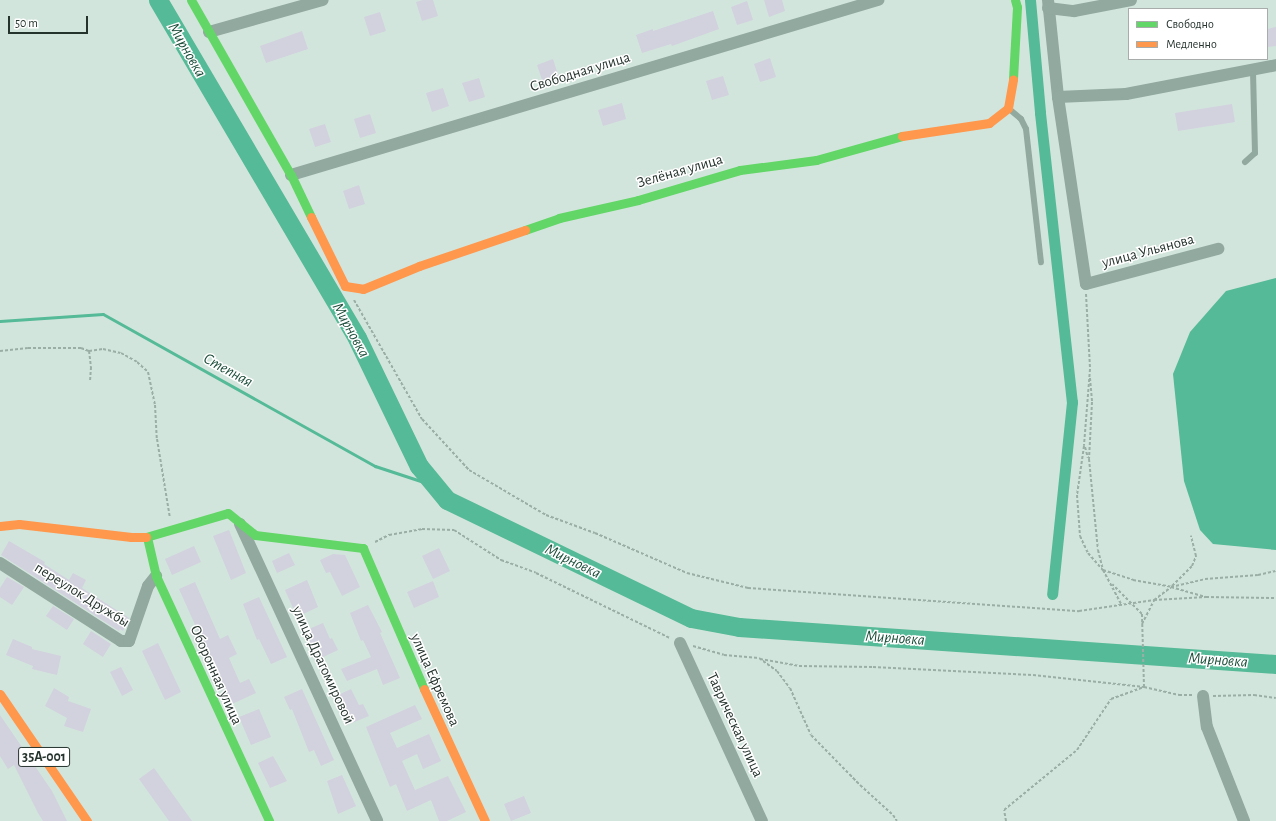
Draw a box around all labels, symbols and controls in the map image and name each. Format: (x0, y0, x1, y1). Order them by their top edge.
scale bar (10, 8, 90, 34)
legend (1128, 8, 1268, 60)
text: 50 m (15, 17, 38, 29)
text: Свободно (1166, 18, 1214, 30)
water label: Мирновка (164, 19, 210, 81)
text: Медленно (1166, 38, 1217, 50)
street label: Свободная улица (527, 48, 633, 96)
street label: Зелёная улица (635, 150, 725, 192)
street label: улица Ульянова (1100, 230, 1196, 272)
water label: Мирновка (328, 299, 374, 361)
water label: Степная (200, 349, 256, 391)
water label: Мирновка (542, 539, 604, 583)
street label: переулок Дружбы (31, 559, 133, 631)
street label: улица Драгомировой (288, 603, 358, 727)
street label: Оборонная улица (186, 622, 246, 728)
water label: Мирновка (865, 626, 925, 650)
street label: улица Ефремова (407, 631, 463, 729)
water label: Мирновка (1188, 648, 1248, 672)
street label: Таврическая улица (703, 670, 767, 780)
road number: 35А-001 (18, 745, 70, 769)

